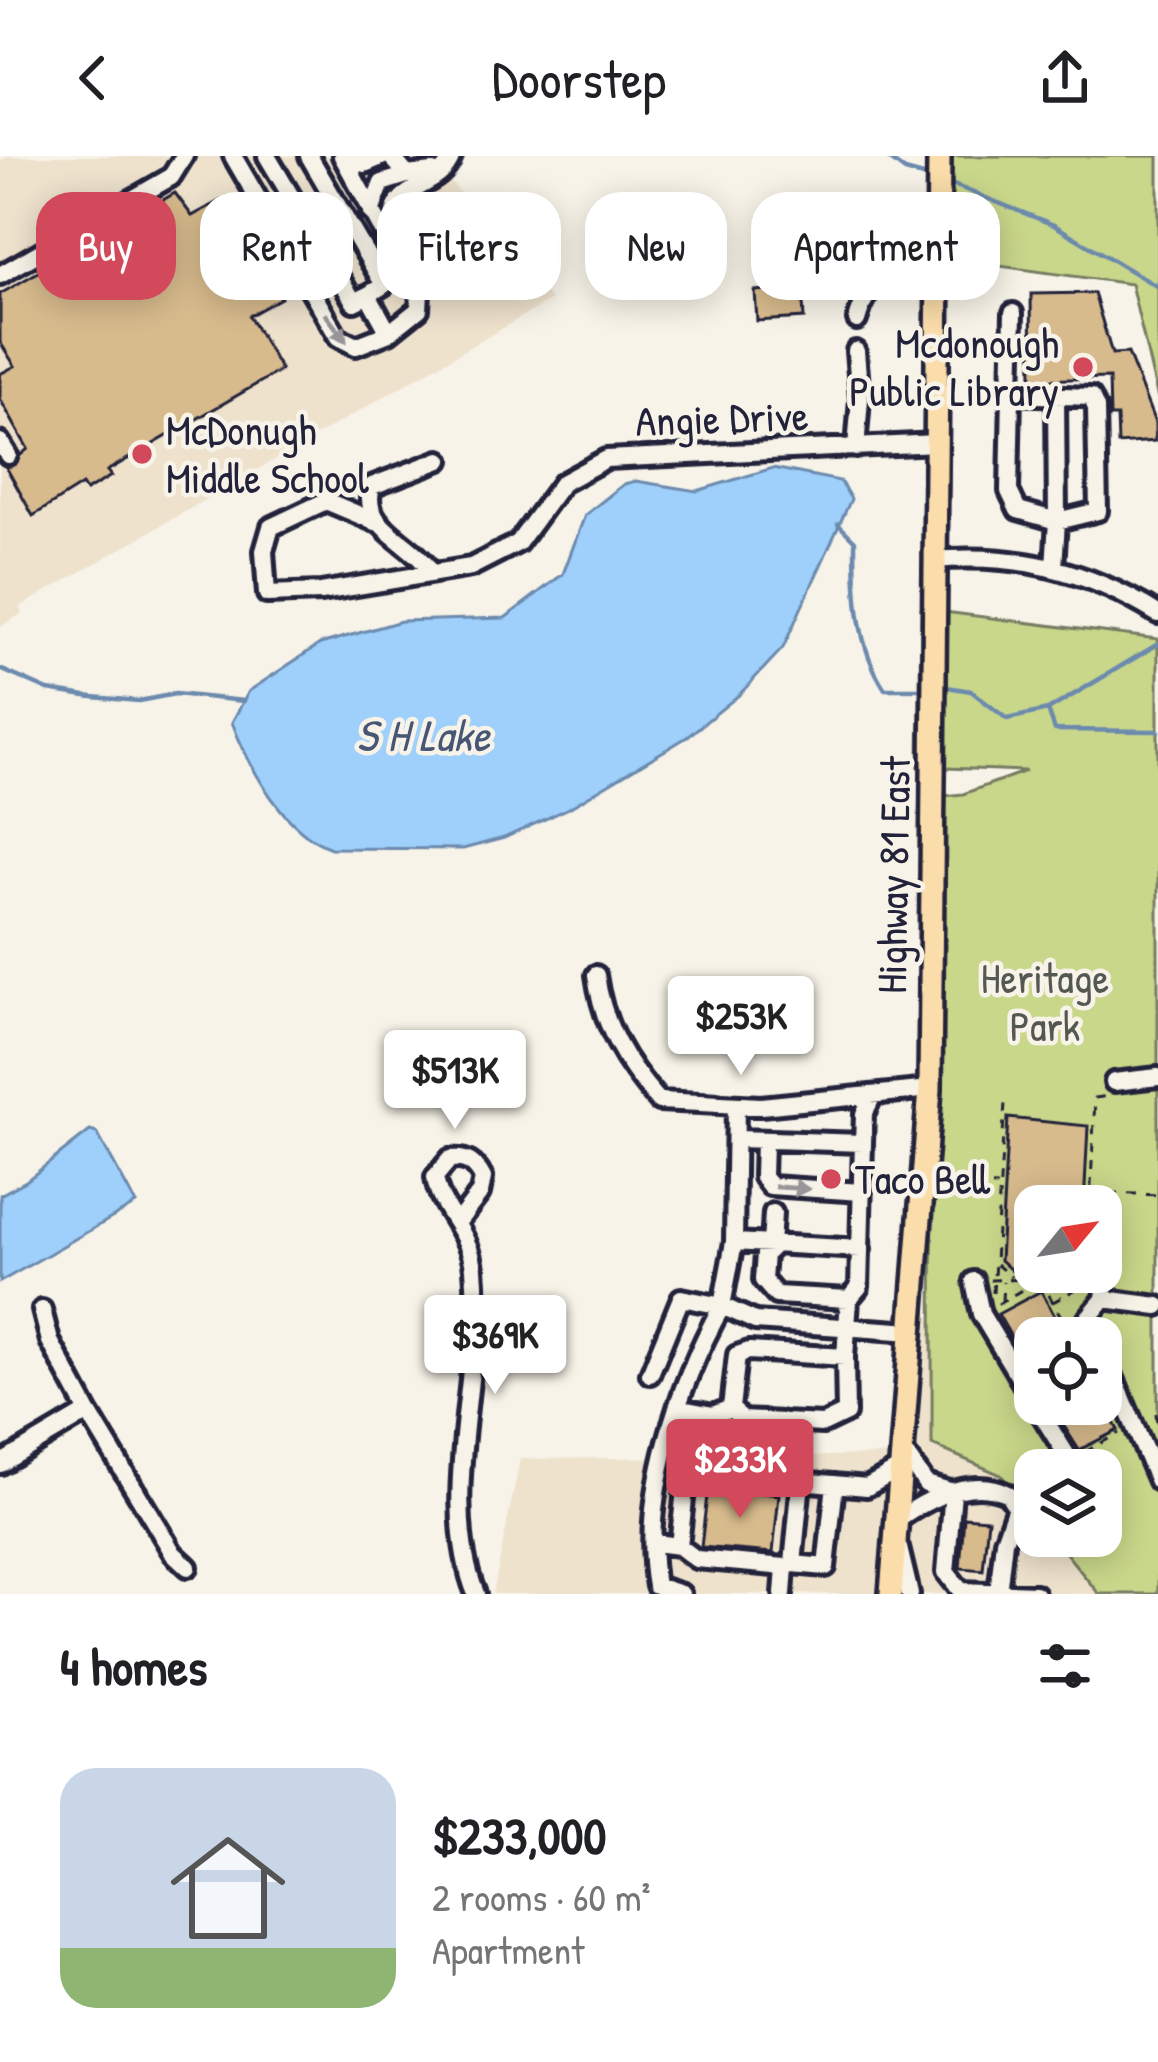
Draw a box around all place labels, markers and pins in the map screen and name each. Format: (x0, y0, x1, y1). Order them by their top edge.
place label: Mcdonough Public Library (849, 314, 1059, 419)
marker: Mcdonough Public Library (1070, 354, 1096, 380)
place label: McDonugh Middle School (166, 401, 370, 506)
marker: McDonugh Middle School (129, 441, 155, 467)
pin: $253K (657, 976, 825, 1078)
pin: $513K (371, 1030, 539, 1132)
place label: Taco Bell (855, 1150, 991, 1207)
marker: Taco Bell (818, 1166, 844, 1192)
pin: $369K (411, 1295, 579, 1397)
pin: $233K (656, 1419, 824, 1521)

